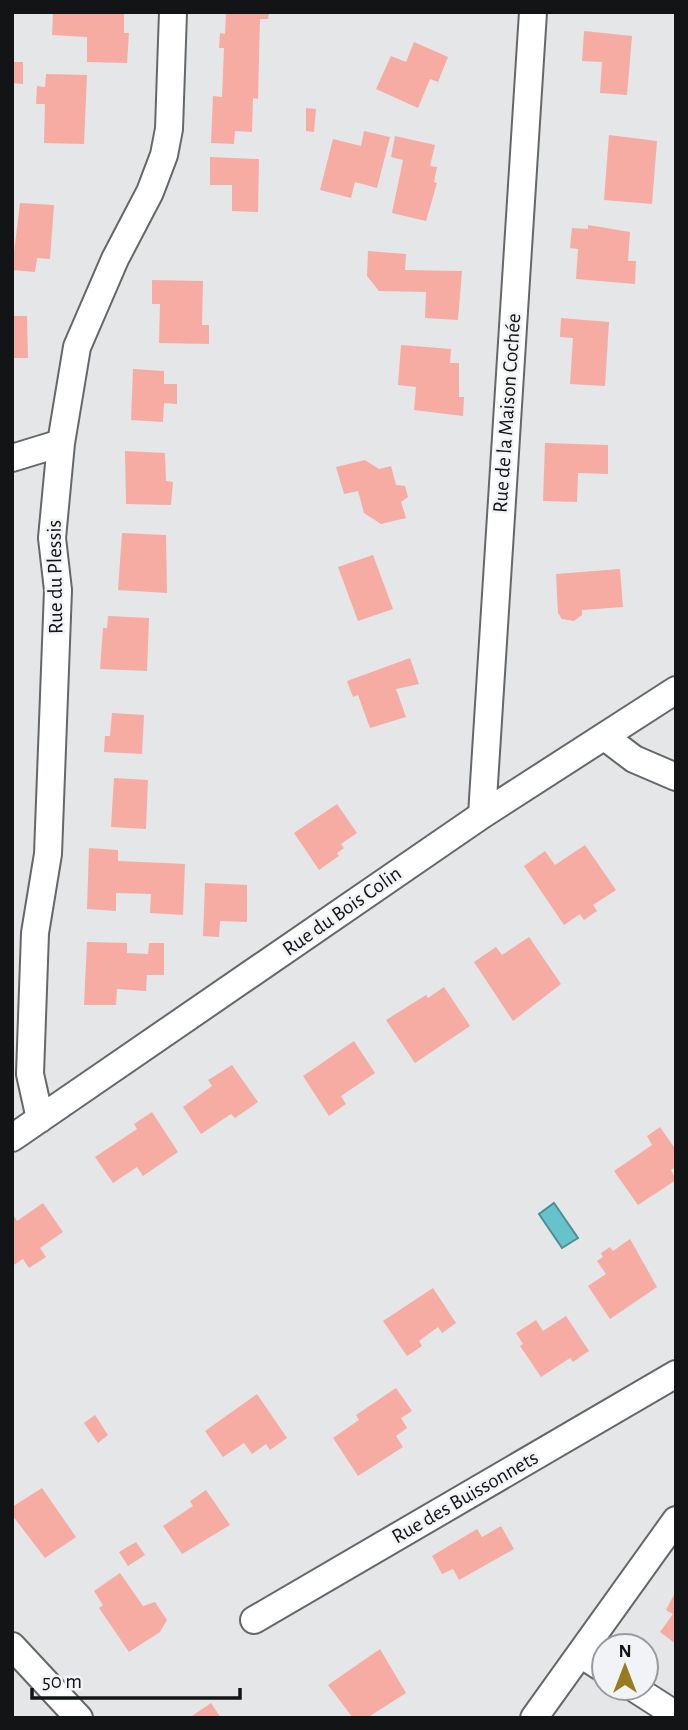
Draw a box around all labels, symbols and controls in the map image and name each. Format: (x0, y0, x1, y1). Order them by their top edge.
street label: Rue de la Maison Cochée (490, 313, 524, 513)
street label: Rue du Plessis (44, 520, 66, 634)
street label: Rue du Bois Colin (279, 862, 405, 960)
street label: Rue des Buissonnets (388, 1447, 542, 1547)
north arrow (590, 1632, 660, 1702)
text: N (618, 1642, 632, 1661)
scale bar (32, 1656, 240, 1700)
text: 50 m (42, 1671, 82, 1692)

